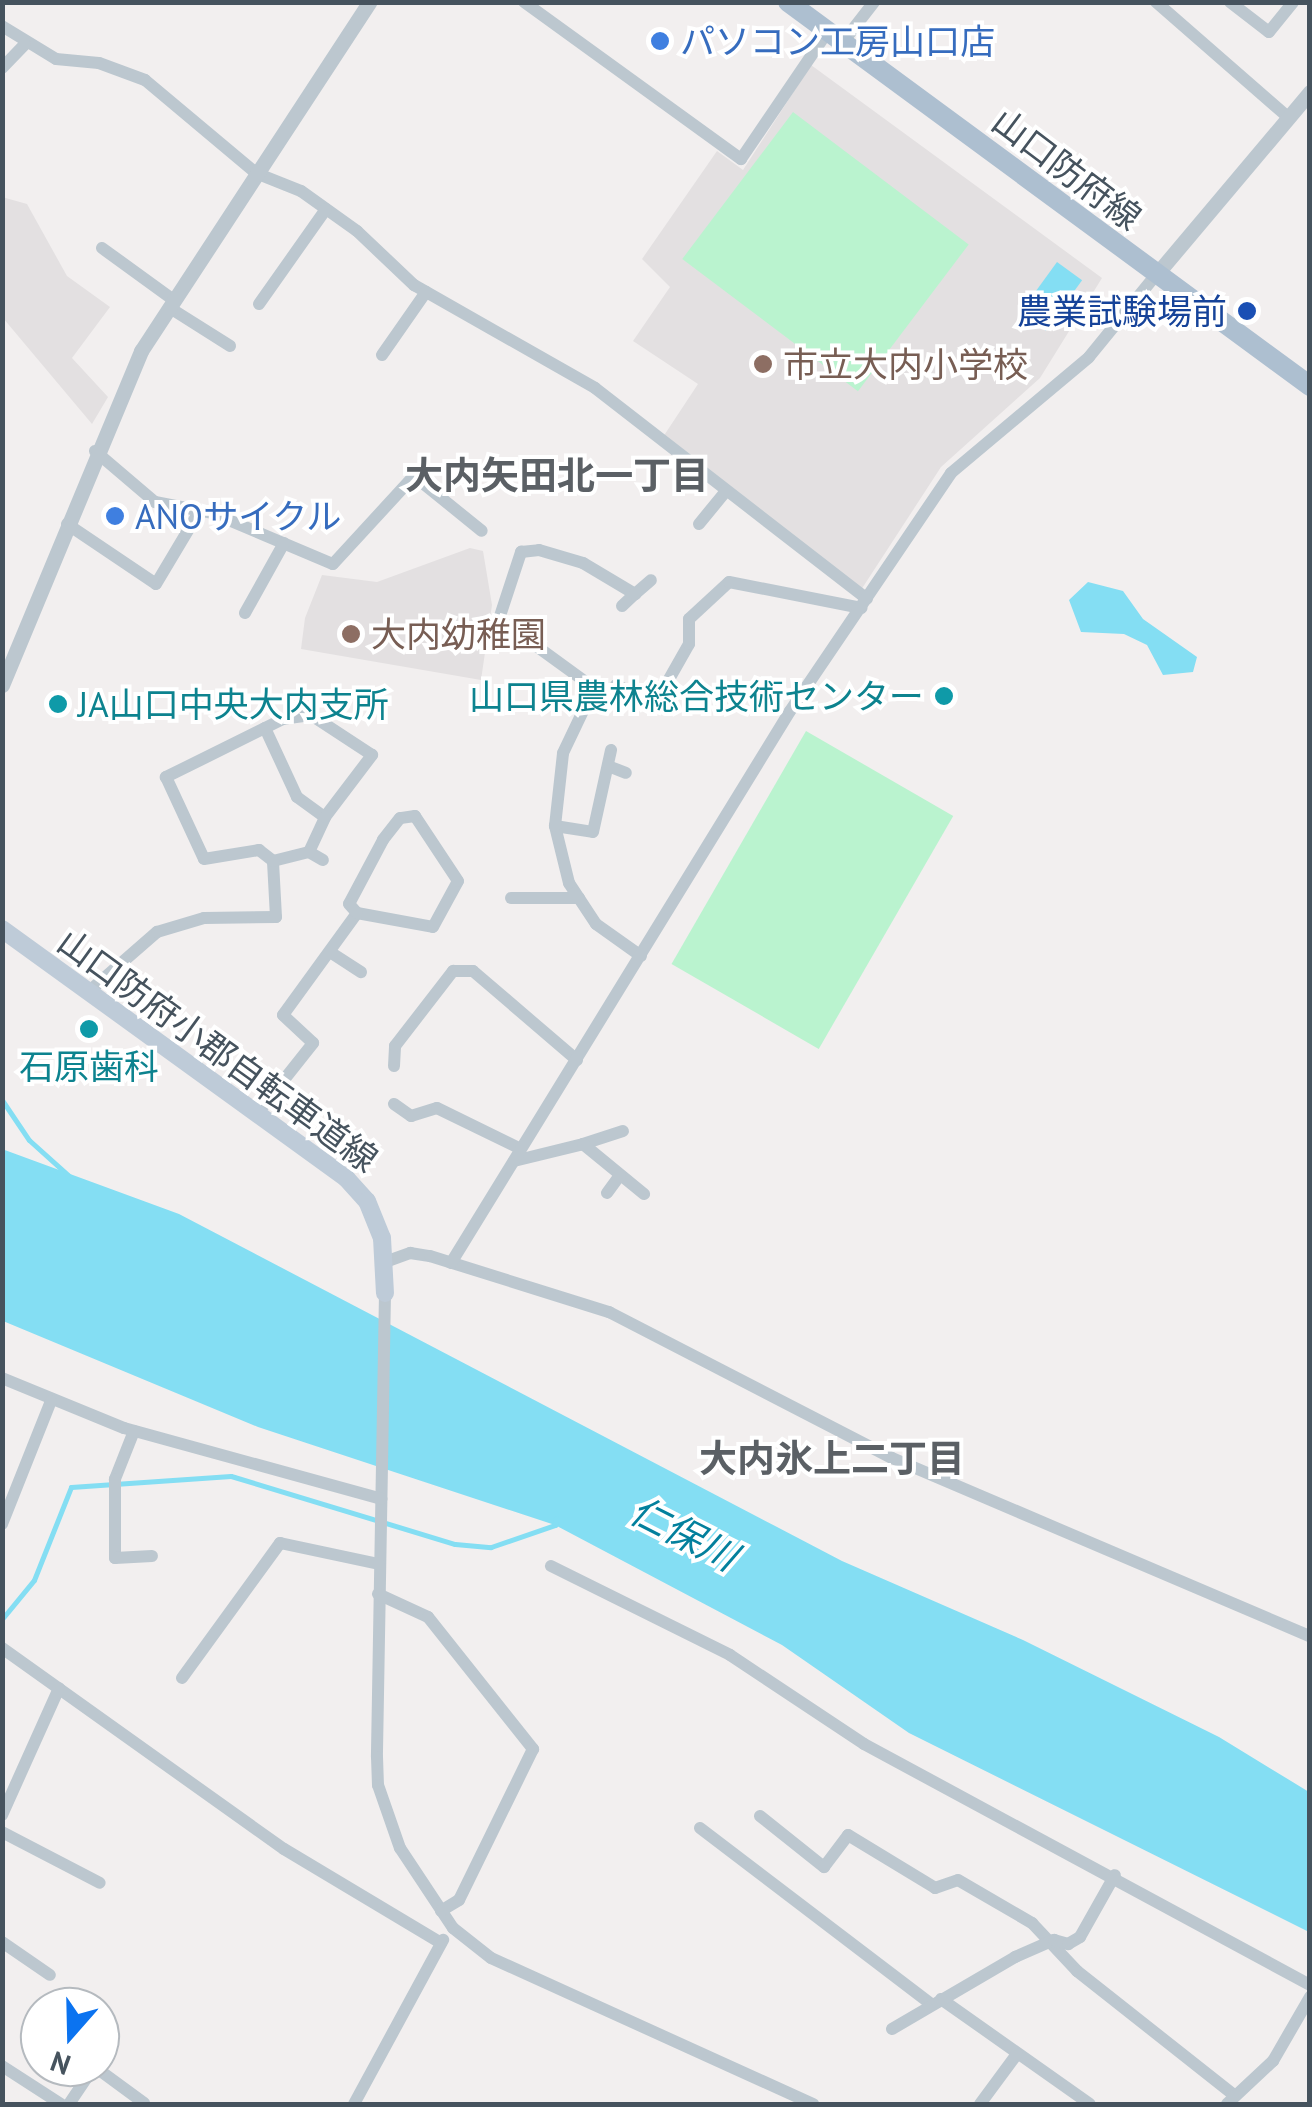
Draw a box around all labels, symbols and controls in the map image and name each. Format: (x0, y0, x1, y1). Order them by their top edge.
place label: パソコン工房山口店 (680, 20, 995, 62)
marker: パソコン工房山口店 (649, 30, 671, 52)
street label: 山口防府線 (984, 100, 1150, 238)
place label: 農業試験場前 (1017, 290, 1227, 332)
marker: 農業試験場前 (1236, 300, 1258, 322)
place label: 市立大内小学校 (783, 343, 1028, 385)
marker: 市立大内小学校 (752, 353, 774, 375)
district label: 大内矢田北一丁目 (405, 452, 709, 498)
place label: ANOサイクル (135, 495, 343, 537)
marker: ANOサイクル (104, 505, 126, 527)
place label: 大内幼稚園 (371, 613, 546, 655)
marker: 大内幼稚園 (340, 623, 362, 645)
place label: 山口県農林総合技術センター (469, 675, 924, 717)
place label: JA山口中央大内支所 (78, 683, 389, 725)
marker: 山口県農林総合技術センター (933, 685, 955, 707)
marker: JA山口中央大内支所 (47, 693, 69, 715)
street label: 山口防府小郡自転車道線 (50, 920, 386, 1180)
marker: 石原歯科 (78, 1018, 100, 1040)
place label: 石原歯科 (19, 1045, 159, 1087)
district label: 大内氷上二丁目 (699, 1435, 965, 1481)
water label: 仁保川 (623, 1487, 745, 1579)
north arrow (20, 1987, 120, 2087)
text: N (45, 2043, 75, 2084)

